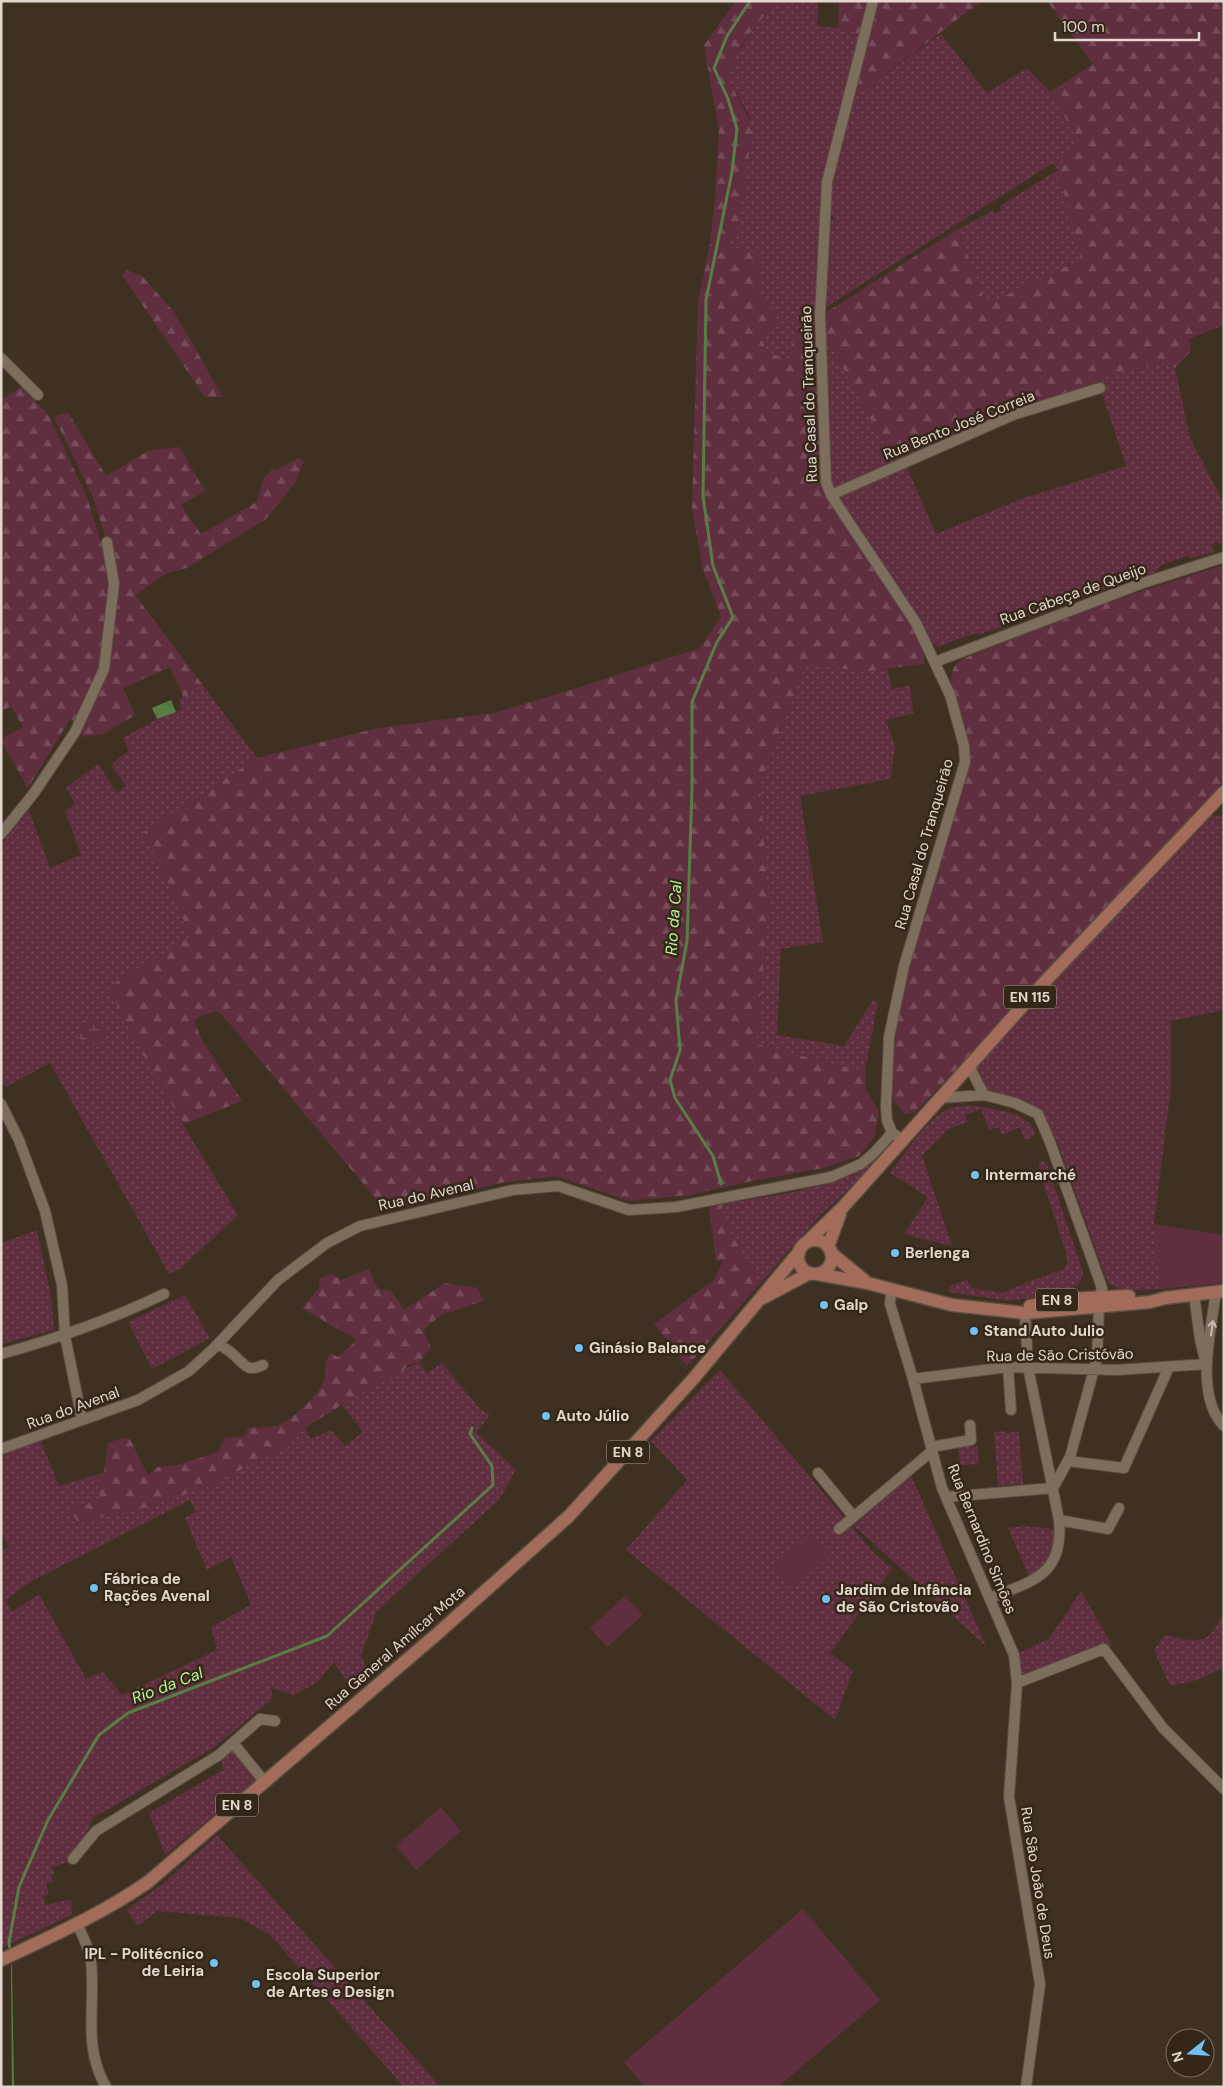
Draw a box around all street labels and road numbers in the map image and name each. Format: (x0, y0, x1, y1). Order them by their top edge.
street label: Rua Casal do Tranqueirão (796, 305, 822, 483)
street label: Rua Bento José Correia (880, 385, 1038, 465)
street label: Rua Cabeça de Queijo (997, 558, 1149, 630)
street label: Rua Casal do Tranqueirão (890, 756, 958, 932)
road number: EN 115 (1004, 986, 1056, 1009)
street label: Rua do Avenal (376, 1174, 476, 1216)
road number: EN 8 (1036, 1288, 1078, 1312)
street label: Rua de São Cristóvão (986, 1344, 1134, 1366)
street label: Rua do Avenal (24, 1382, 122, 1434)
road number: EN 8 (607, 1440, 649, 1464)
street label: Rua Bernardino Simões (943, 1461, 1021, 1617)
street label: Rua General Amílcar Mota (321, 1582, 469, 1714)
road number: EN 8 (216, 1794, 258, 1816)
street label: Rua São João de Deus (1016, 1806, 1060, 1960)

